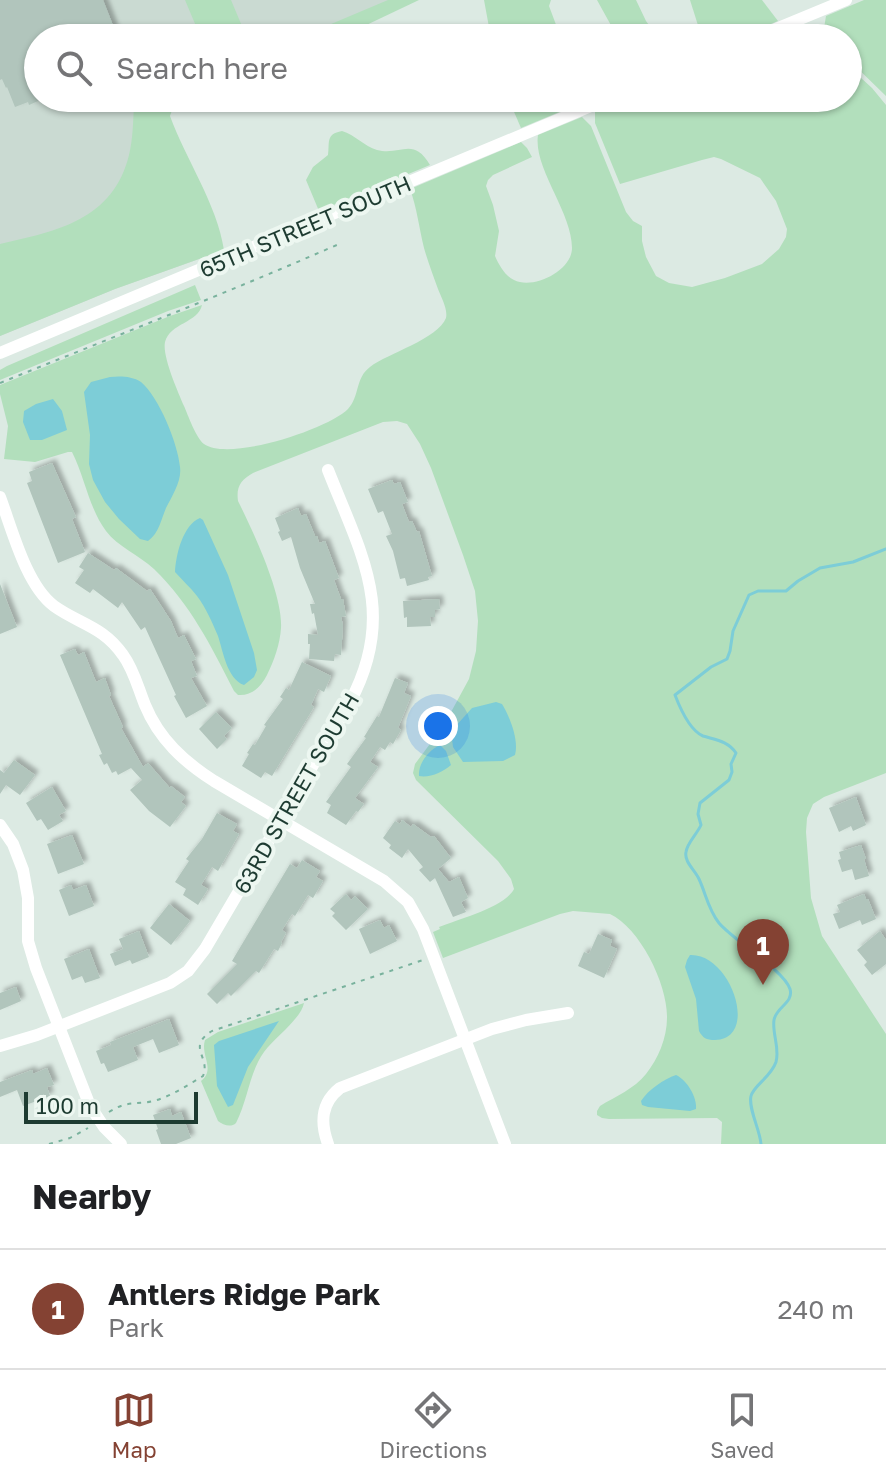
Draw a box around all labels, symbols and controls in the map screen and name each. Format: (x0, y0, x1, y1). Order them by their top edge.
search box (24, 24, 862, 112)
icon: search (52, 46, 96, 90)
text: Search here (116, 50, 288, 86)
street label: 65TH STREET SOUTH (195, 169, 415, 283)
street label: 63RD STREET SOUTH (227, 688, 365, 898)
your location (418, 706, 458, 746)
pin: 1 (737, 919, 789, 985)
scale bar (24, 1088, 198, 1124)
text: 100 m (36, 1092, 99, 1119)
text: Nearby (32, 1176, 152, 1216)
text: Antlers Ridge Park (108, 1276, 380, 1312)
text: 1 (51, 1294, 65, 1325)
text: 240 m (777, 1294, 854, 1325)
text: Park (108, 1312, 164, 1343)
tab: Map (112, 1388, 156, 1463)
tab: Directions (380, 1388, 487, 1463)
tab: Saved (710, 1388, 774, 1463)

